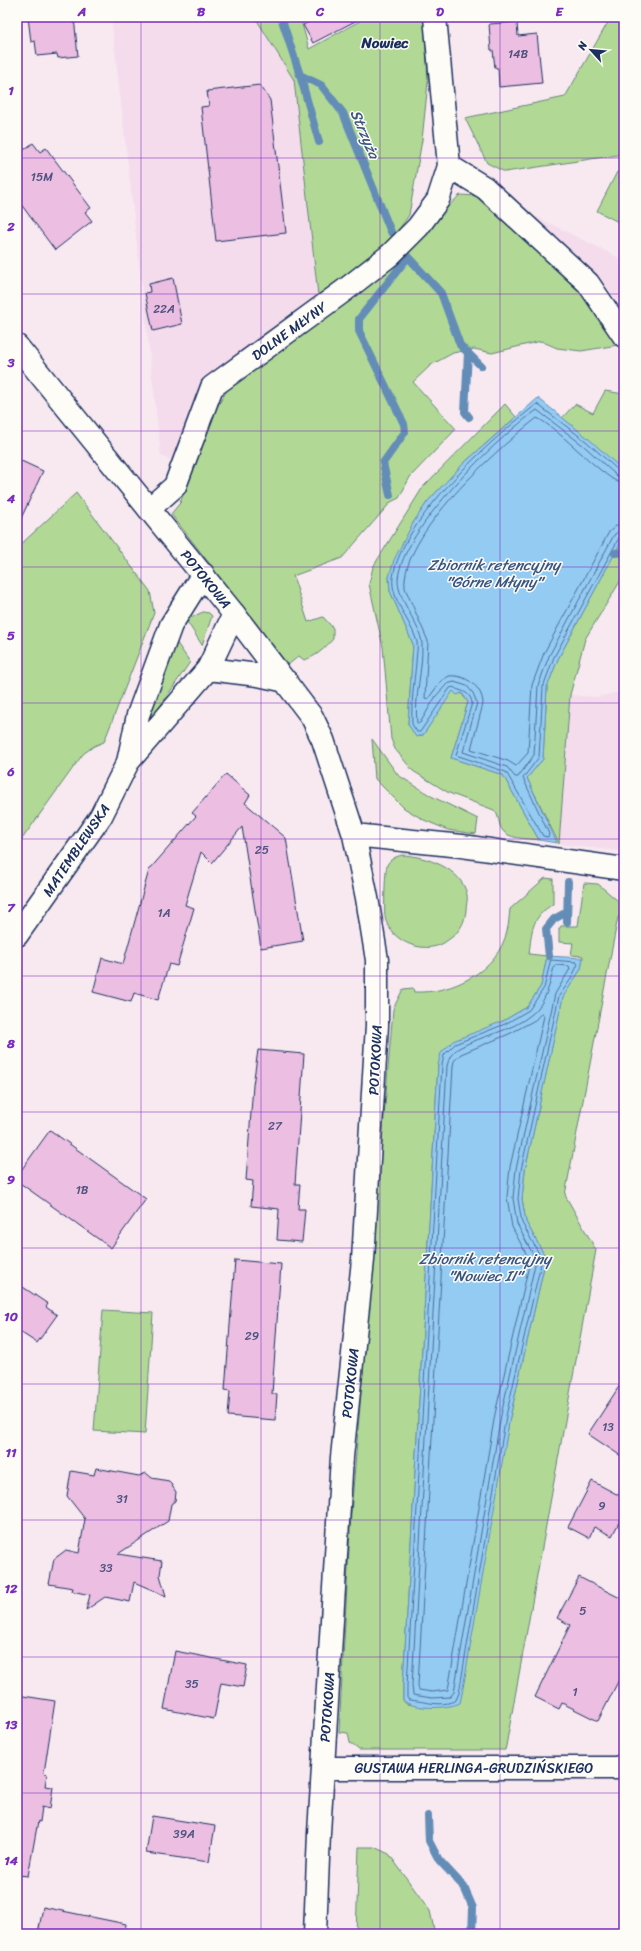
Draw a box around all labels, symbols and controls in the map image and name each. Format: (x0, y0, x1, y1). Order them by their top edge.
text: A (77, 0, 86, 23)
text: B (197, 0, 206, 23)
text: C (315, 0, 325, 23)
text: D (436, 0, 444, 23)
text: E (555, 0, 564, 23)
district label: Nowiec (360, 30, 409, 56)
north arrow (571, 30, 611, 70)
text: N (572, 38, 593, 54)
house number: 14B (508, 43, 529, 65)
text: 1 (8, 79, 14, 102)
water label: Strzyża (343, 105, 388, 164)
house number: 15M (31, 166, 53, 188)
text: 2 (6, 215, 15, 238)
street label: DOLNE MŁYNY (246, 295, 333, 368)
house number: 22A (153, 298, 175, 320)
text: 3 (6, 351, 15, 374)
text: 4 (6, 487, 16, 510)
street label: POTOKOWA (174, 544, 237, 615)
water label: Zbiornik retencyjny "Górne Młyny" (428, 552, 562, 595)
text: 5 (7, 624, 15, 647)
text: 6 (6, 760, 15, 783)
street label: MATEMBLEWSKA (36, 799, 117, 902)
house number: 25 (255, 839, 269, 861)
text: 7 (7, 896, 16, 919)
house number: 1A (157, 902, 171, 924)
street label: POTOKOWA (361, 1024, 390, 1096)
text: 8 (6, 1032, 15, 1055)
house number: 27 (268, 1115, 283, 1137)
text: 9 (7, 1168, 15, 1191)
house number: 1B (76, 1179, 89, 1201)
water label: Zbiornik retencyjny "Nowiec II" (419, 1246, 553, 1289)
text: 10 (4, 1305, 18, 1328)
house number: 29 (245, 1325, 259, 1347)
street label: POTOKOWA (334, 1347, 367, 1419)
house number: 13 (602, 1416, 614, 1438)
text: 11 (5, 1441, 17, 1464)
house number: 31 (116, 1488, 128, 1510)
house number: 9 (598, 1495, 606, 1517)
house number: 33 (99, 1557, 113, 1579)
text: 12 (4, 1577, 18, 1600)
house number: 5 (579, 1600, 587, 1622)
street label: POTOKOWA (313, 1671, 342, 1743)
house number: 35 (185, 1673, 199, 1695)
house number: 1 (572, 1681, 578, 1703)
text: 13 (5, 1713, 18, 1736)
street label: GUSTAWA HERLINGA-GRUDZIŃSKIEGO (355, 1756, 593, 1781)
house number: 39A (173, 1823, 195, 1845)
text: 14 (4, 1849, 19, 1872)

